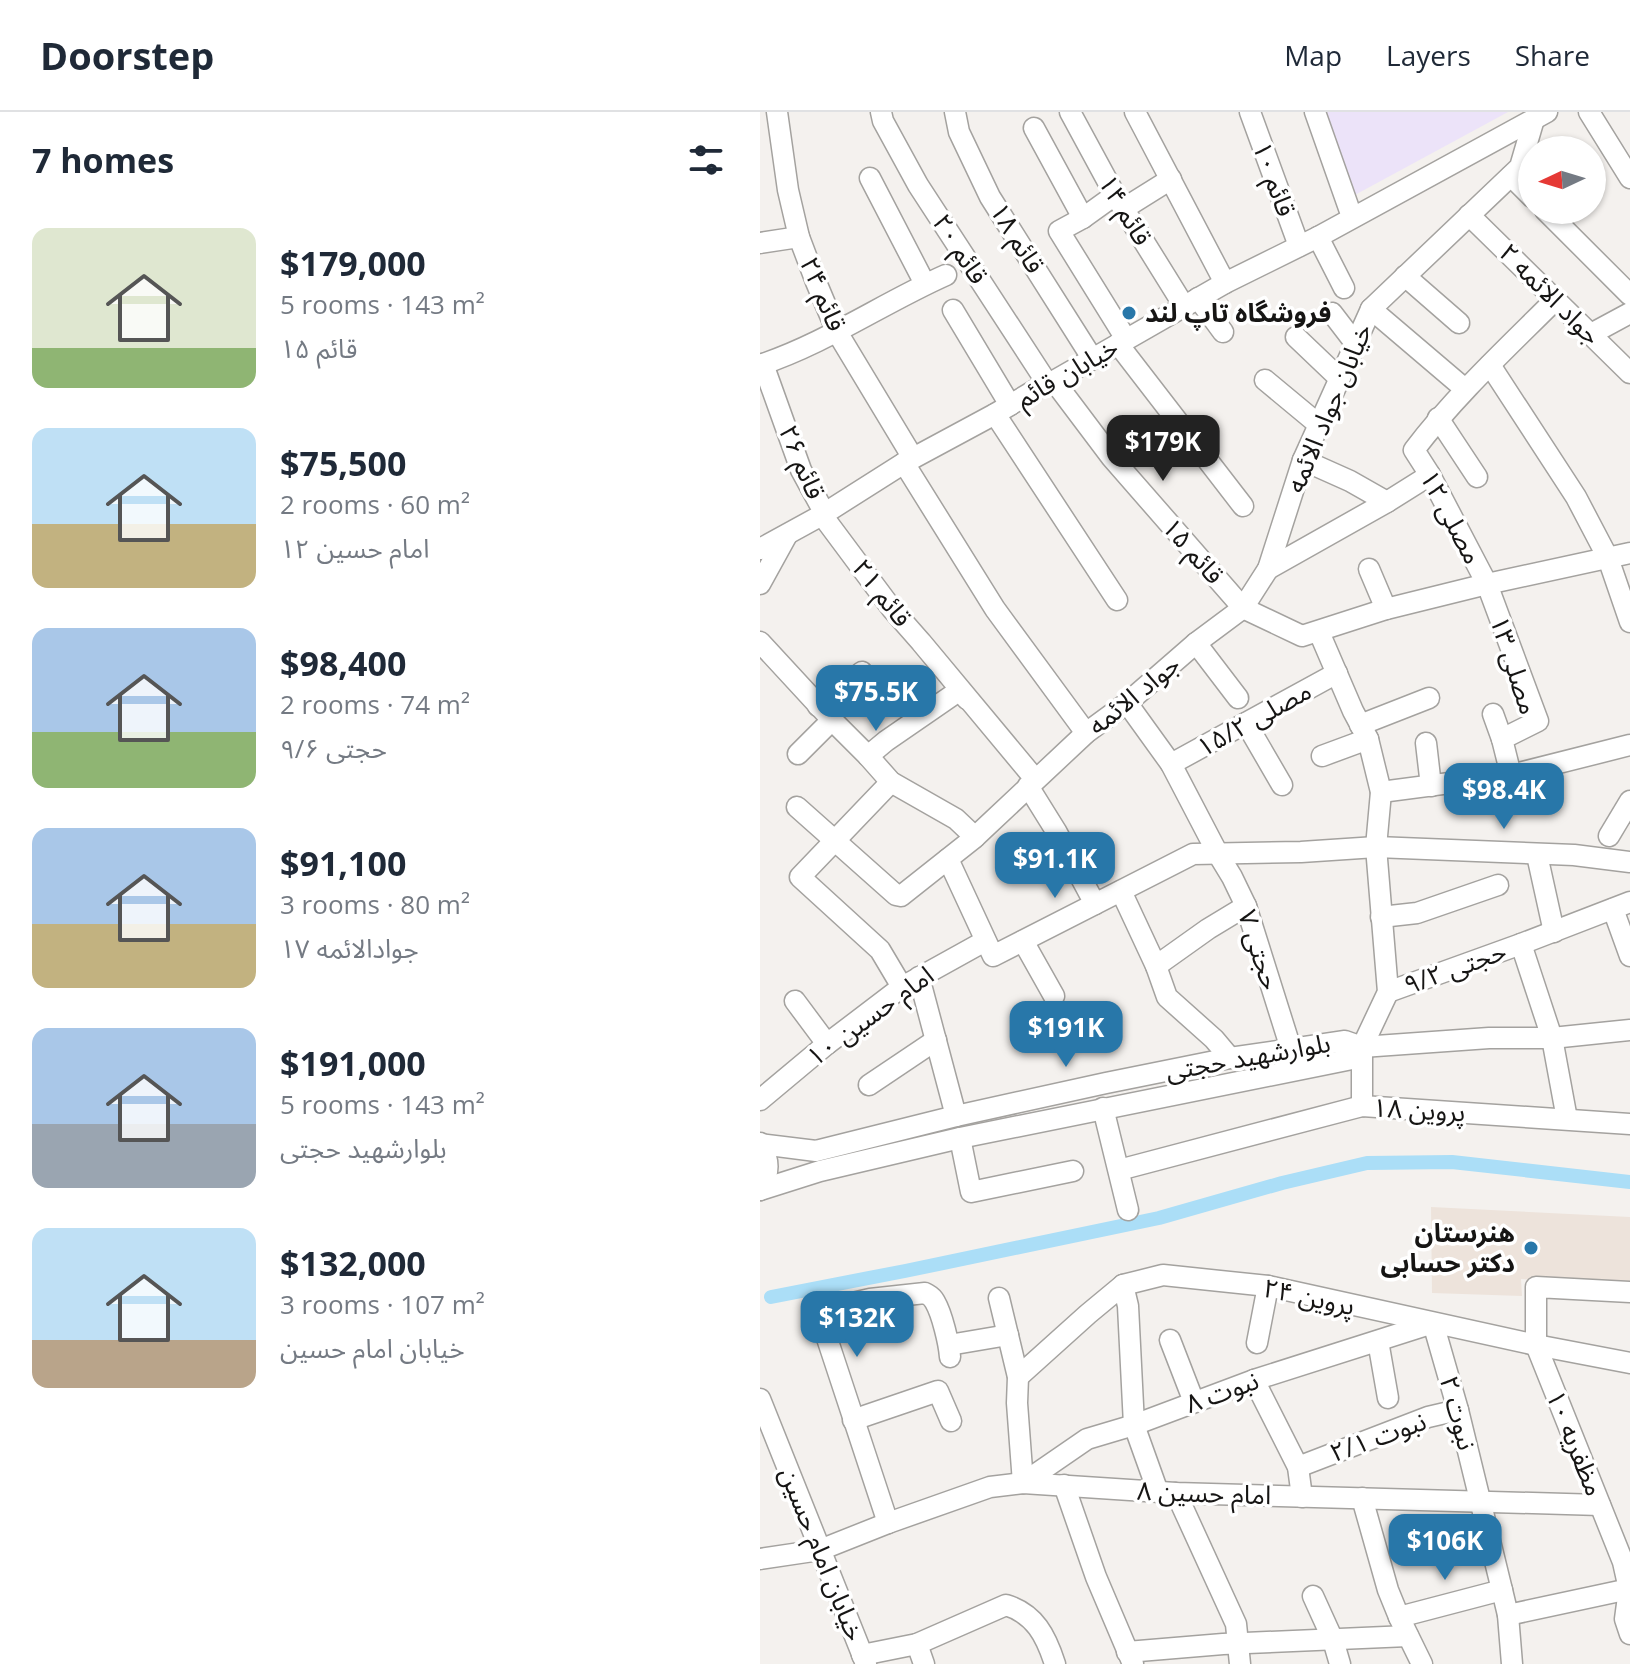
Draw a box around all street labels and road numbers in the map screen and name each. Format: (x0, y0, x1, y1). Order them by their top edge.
street label: قائم ۱۰ (1242, 136, 1305, 222)
street label: قائم ۱۴ (1088, 167, 1161, 253)
street label: قائم ۱۸ (980, 195, 1054, 281)
street label: قائم ۲۰ (922, 206, 997, 292)
street label: جواد الائمه ۲ (1492, 234, 1610, 352)
street label: قائم ۲۴ (789, 251, 856, 337)
street label: خیابان جواد الائمه (1276, 317, 1380, 498)
street label: خیابان قائم (1009, 328, 1126, 418)
street label: قائم ۲۶ (768, 419, 835, 505)
street label: مصلی ۱۲ (1412, 463, 1492, 570)
street label: قائم ۱۵ (1153, 509, 1233, 593)
street label: قائم ۲۱ (842, 551, 921, 636)
street label: مصلی ۱۳ (1482, 611, 1548, 719)
street label: جواد الائمه (1080, 646, 1187, 742)
street label: مصلی ۱۵/۲ (1190, 672, 1317, 764)
street label: حجتی ۷ (1230, 905, 1290, 994)
street label: حجتی ۹/۲ (1398, 932, 1511, 1002)
street label: ۱۰ امام حسین (798, 957, 942, 1076)
street label: بلوارشهید حجتی (1163, 1024, 1333, 1088)
street label: پروین ۱۸ (1372, 1089, 1466, 1130)
street label: پروین ۲۴ (1260, 1269, 1358, 1323)
street label: نبوت ۸ (1180, 1361, 1263, 1421)
street label: نبوت ۲ (1432, 1372, 1486, 1454)
street label: مظفریه ۱۰ (1538, 1384, 1613, 1501)
street label: نبوت ۲/۱ (1324, 1402, 1431, 1470)
street label: خیابان امام حسین (769, 1461, 874, 1647)
street label: امام حسین ۸ (1136, 1472, 1272, 1515)

